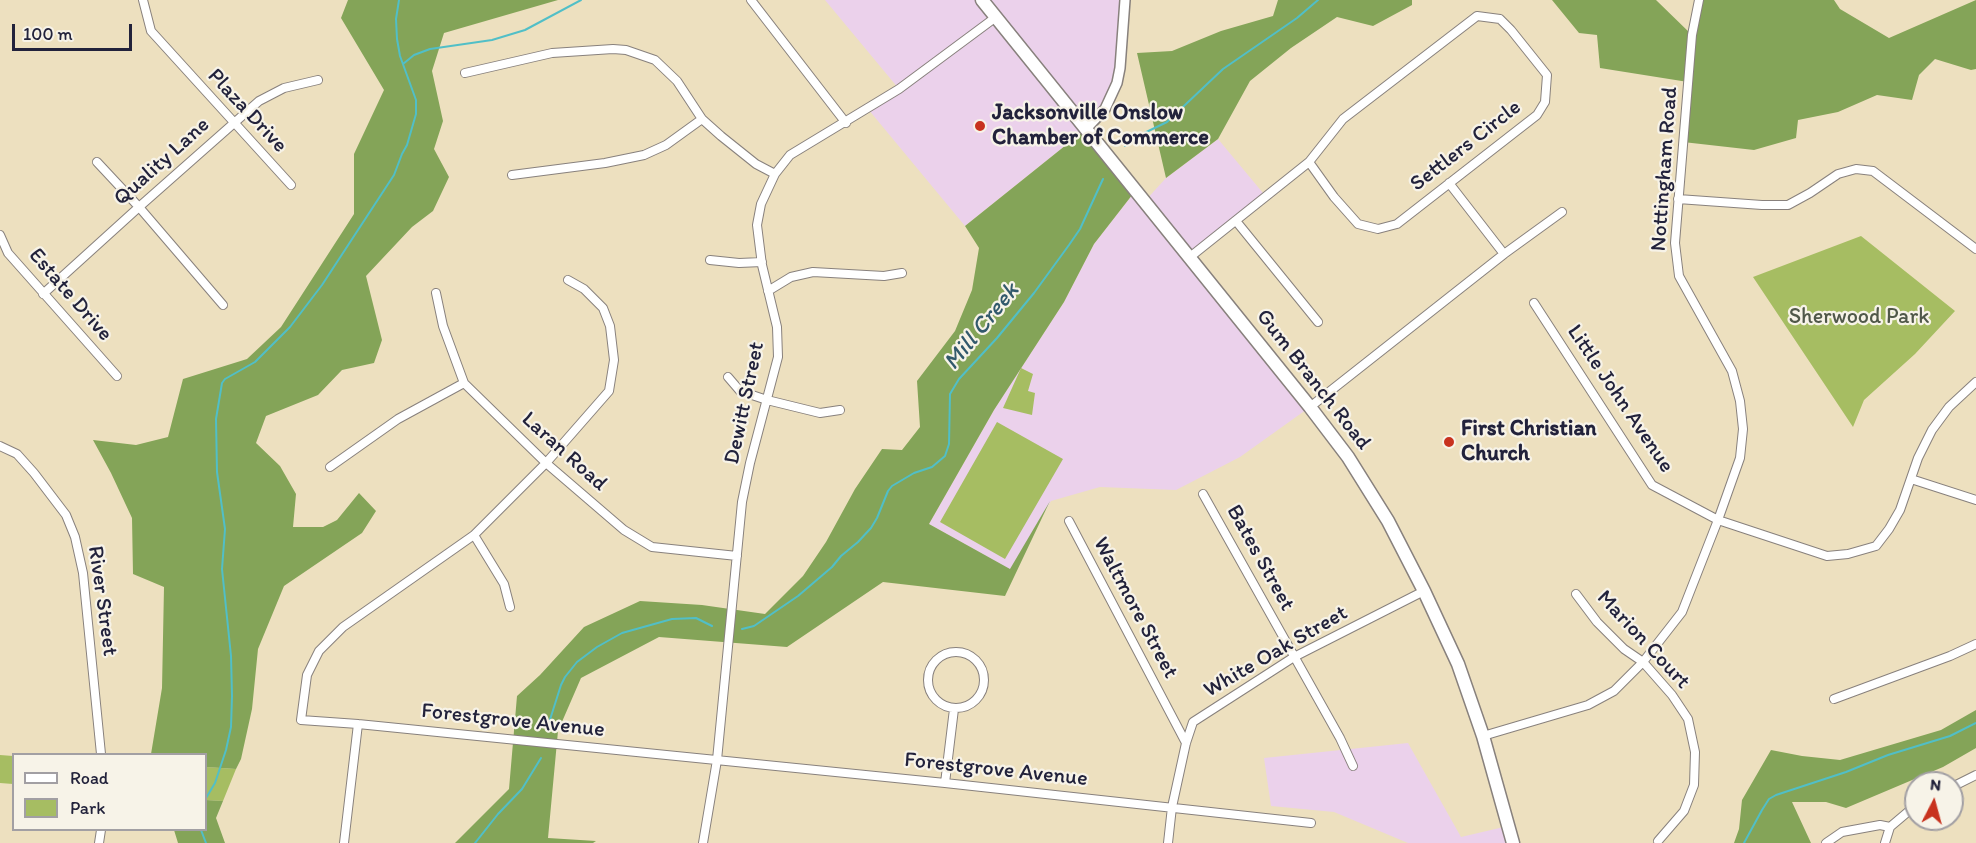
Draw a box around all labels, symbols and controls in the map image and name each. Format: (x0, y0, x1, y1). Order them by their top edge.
scale bar (15, 12, 135, 50)
text: 100 m (23, 23, 73, 45)
street label: Plaza Drive (201, 63, 293, 159)
street label: Nottingham Road (1646, 86, 1684, 252)
street label: Settlers Circle (1405, 94, 1527, 198)
place label: Jacksonville Onslow Chamber of Commerce (992, 100, 1209, 152)
street label: Quality Lane (109, 112, 215, 212)
marker: Jacksonville Onslow Chamber of Commerce (973, 119, 987, 133)
street label: Estate Drive (22, 243, 118, 347)
water label: Mill Creek (938, 278, 1026, 376)
street label: Gum Branch Road (1250, 304, 1376, 456)
park label: Sherwood Park (1789, 304, 1929, 330)
street label: Little John Avenue (1561, 320, 1679, 478)
street label: Dewitt Street (719, 339, 771, 467)
street label: Laran Road (516, 407, 612, 497)
place label: First Christian Church (1461, 416, 1597, 468)
marker: First Christian Church (1442, 435, 1456, 449)
street label: Bates Street (1220, 500, 1300, 616)
street label: Waltmore Street (1087, 533, 1183, 683)
street label: River Street (81, 544, 123, 658)
street label: Marion Court (1591, 585, 1695, 695)
street label: White Oak Street (1199, 600, 1353, 704)
street label: Forestgrove Avenue (420, 698, 606, 744)
street label: Forestgrove Avenue (903, 747, 1089, 793)
legend (12, 753, 207, 831)
text: Road (70, 767, 109, 789)
north arrow (1904, 771, 1964, 831)
text: N (1929, 775, 1942, 795)
text: Park (70, 797, 105, 819)

